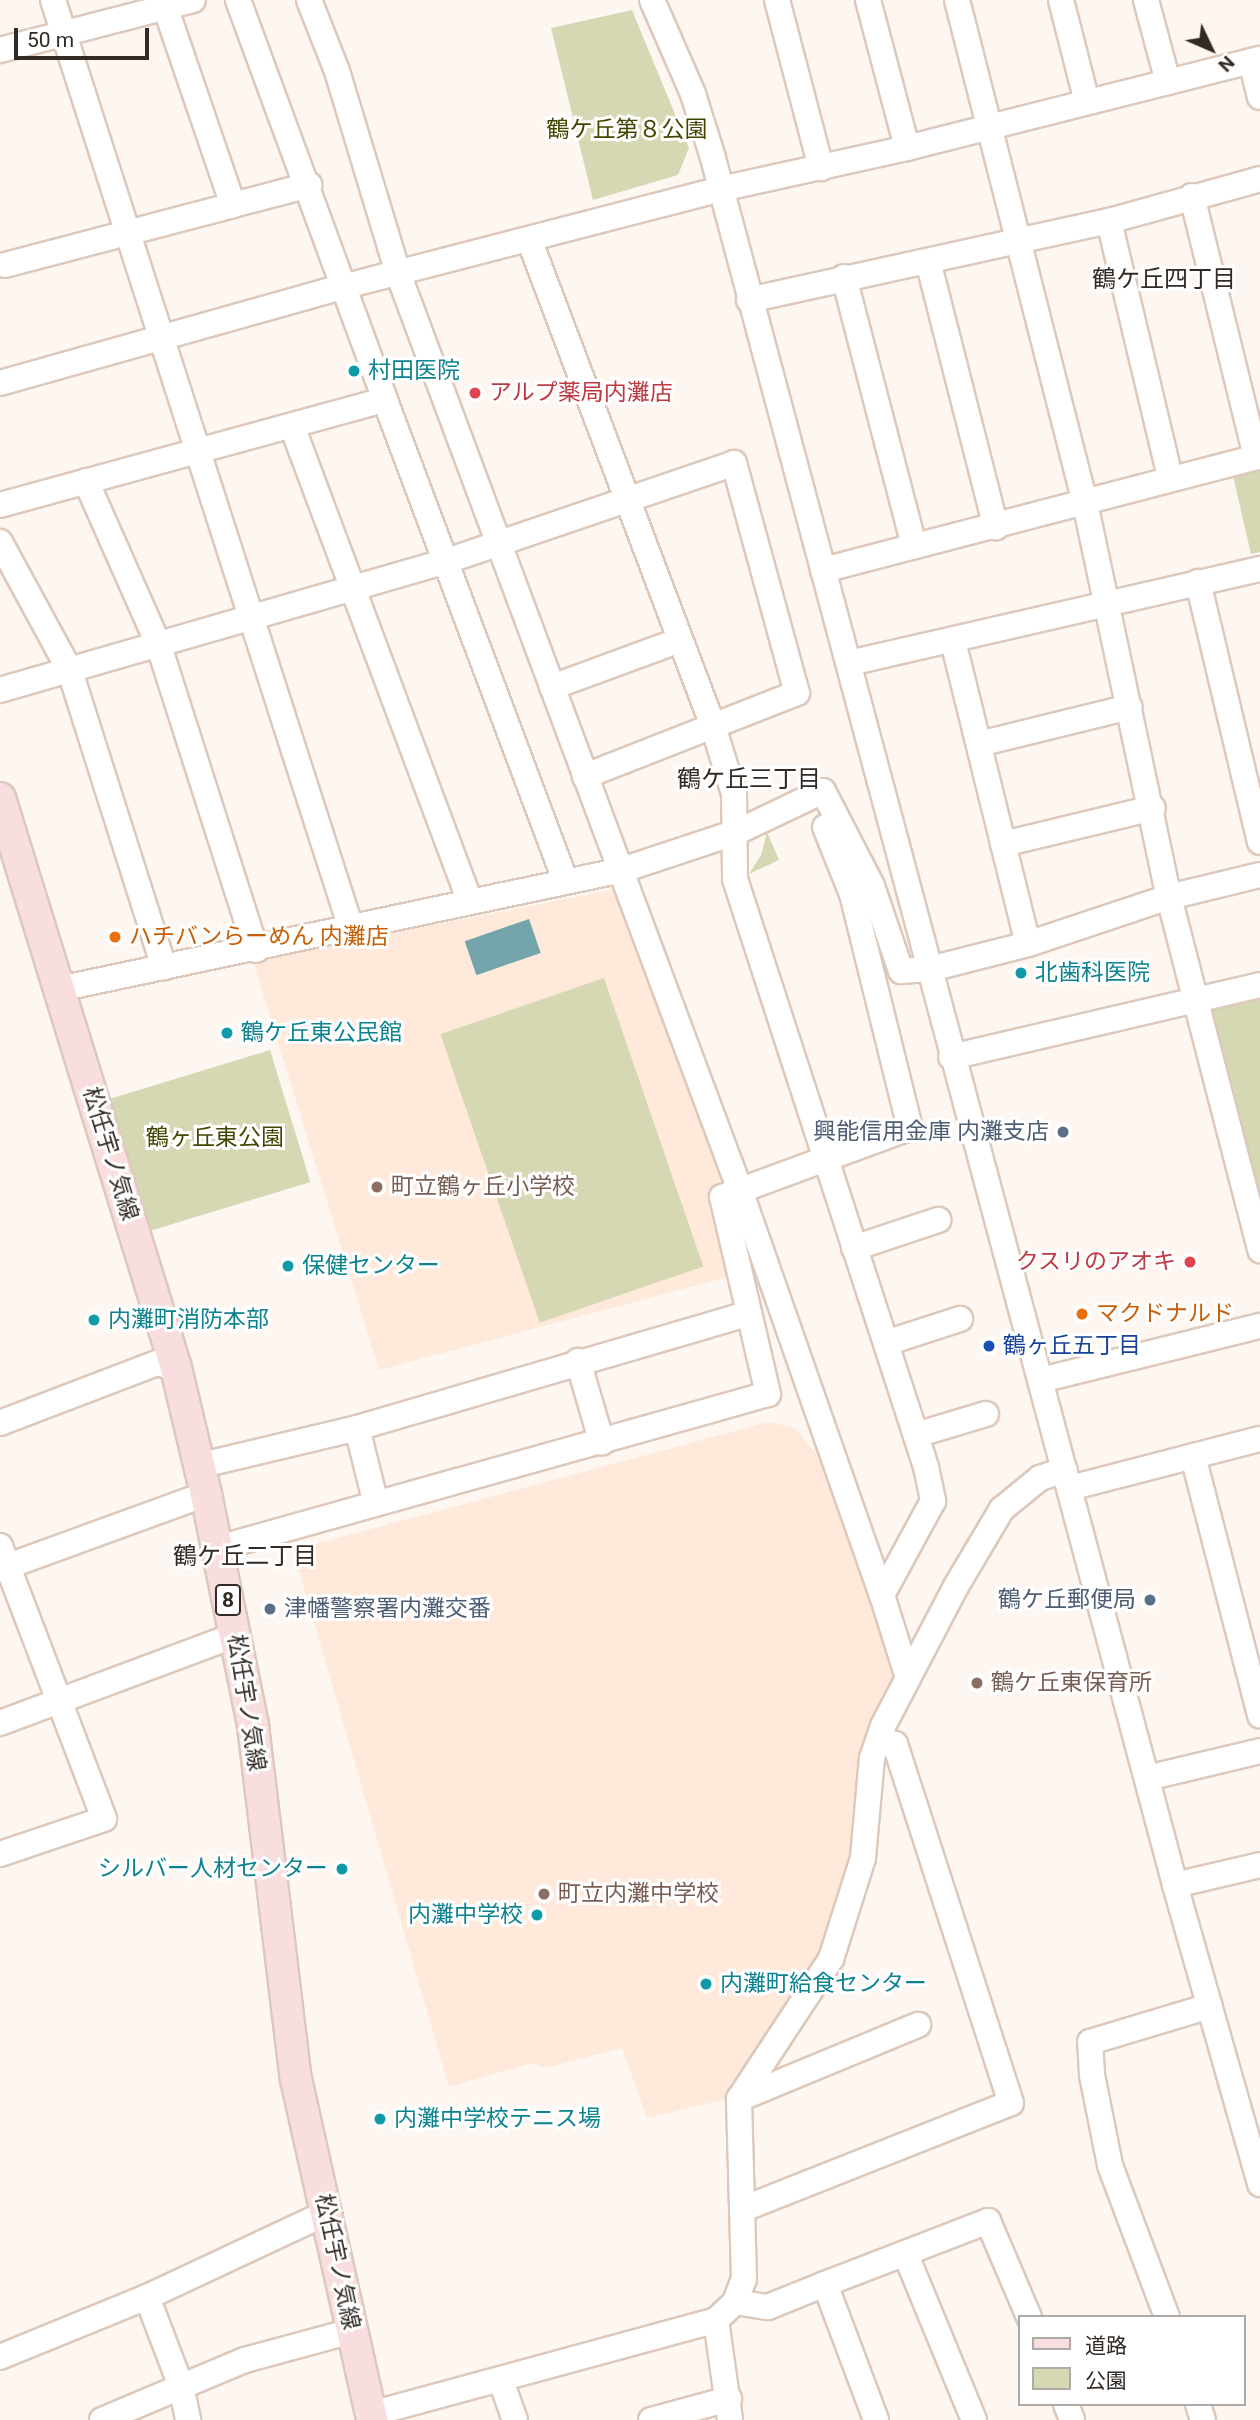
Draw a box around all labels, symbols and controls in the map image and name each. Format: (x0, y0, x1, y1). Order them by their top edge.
scale bar (18, 14, 152, 58)
north arrow (1176, 14, 1246, 84)
text: 50 m (27, 28, 74, 52)
text: N (1214, 51, 1239, 77)
park label: 鶴ケ丘第８公園 (547, 116, 707, 144)
district label: 鶴ケ丘四丁目 (1092, 266, 1236, 294)
place label: 村田医院 (368, 357, 460, 385)
marker: 村田医院 (346, 363, 362, 379)
place label: アルプ薬局内灘店 (489, 379, 673, 407)
marker: アルプ薬局内灘店 (467, 385, 483, 401)
district label: 鶴ケ丘三丁目 (677, 766, 821, 794)
place label: ハチバンらーめん 内灘店 (129, 923, 388, 951)
marker: ハチバンらーめん 内灘店 (107, 929, 123, 945)
place label: 北歯科医院 (1035, 959, 1150, 987)
marker: 北歯科医院 (1013, 965, 1029, 981)
place label: 鶴ケ丘東公民館 (241, 1019, 402, 1047)
marker: 鶴ケ丘東公民館 (219, 1025, 235, 1041)
street label: 松任宇ノ気線 (77, 1084, 143, 1224)
place label: 興能信用金庫 内灘支店 (813, 1118, 1049, 1146)
park label: 鶴ヶ丘東公園 (146, 1124, 284, 1152)
marker: 興能信用金庫 内灘支店 (1055, 1124, 1071, 1140)
place label: 町立鶴ヶ丘小学校 (391, 1173, 575, 1201)
marker: 町立鶴ヶ丘小学校 (369, 1179, 385, 1195)
place label: クスリのアオキ (1015, 1248, 1176, 1276)
place label: 保健センター (302, 1252, 440, 1280)
marker: クスリのアオキ (1182, 1254, 1198, 1270)
marker: 保健センター (280, 1258, 296, 1274)
place label: マクドナルド (1096, 1300, 1234, 1328)
place label: 内灘町消防本部 (108, 1306, 269, 1334)
marker: マクドナルド (1074, 1306, 1090, 1322)
marker: 内灘町消防本部 (86, 1312, 102, 1328)
place label: 鶴ヶ丘五丁目 (1003, 1332, 1141, 1360)
marker: 鶴ヶ丘五丁目 (981, 1338, 997, 1354)
district label: 鶴ケ丘二丁目 (173, 1543, 317, 1571)
road number: 8 (214, 1582, 242, 1618)
place label: 鶴ケ丘郵便局 (998, 1586, 1136, 1614)
marker: 鶴ケ丘郵便局 (1142, 1592, 1158, 1608)
place label: 津幡警察署内灘交番 (284, 1595, 491, 1623)
marker: 津幡警察署内灘交番 (262, 1601, 278, 1617)
street label: 松任宇ノ気線 (222, 1633, 270, 1773)
place label: 鶴ケ丘東保育所 (991, 1669, 1152, 1697)
marker: 鶴ケ丘東保育所 (969, 1675, 985, 1691)
place label: シルバー人材センター (98, 1855, 328, 1883)
marker: シルバー人材センター (334, 1861, 350, 1877)
place label: 町立内灘中学校 (558, 1880, 719, 1908)
marker: 町立内灘中学校 (536, 1886, 552, 1902)
place label: 内灘中学校 (408, 1901, 523, 1929)
marker: 内灘中学校 (529, 1907, 545, 1923)
place label: 内灘町給食センター (720, 1970, 927, 1998)
marker: 内灘町給食センター (698, 1976, 714, 1992)
place label: 内灘中学校テニス場 (394, 2105, 601, 2133)
marker: 内灘中学校テニス場 (372, 2111, 388, 2127)
street label: 松任宇ノ気線 (309, 2192, 365, 2332)
legend (1018, 2315, 1246, 2406)
text: 道路 (1085, 2334, 1127, 2358)
text: 公園 (1085, 2369, 1127, 2393)

